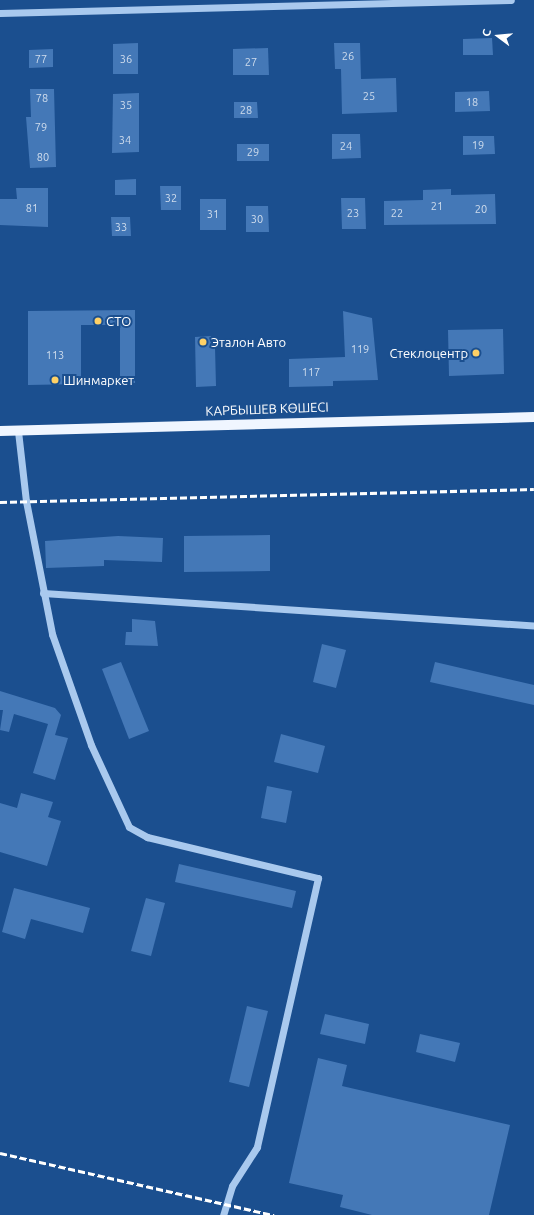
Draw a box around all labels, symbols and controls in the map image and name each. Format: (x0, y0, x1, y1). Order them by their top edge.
north arrow (478, 16, 518, 56)
text: С (480, 28, 493, 38)
house number: 26 (342, 49, 354, 63)
house number: 77 (35, 52, 47, 66)
house number: 36 (120, 52, 132, 66)
house number: 27 (245, 55, 257, 69)
house number: 25 (363, 89, 375, 103)
house number: 78 (36, 91, 48, 105)
house number: 18 (466, 95, 478, 109)
house number: 35 (120, 98, 132, 112)
house number: 28 (240, 103, 252, 117)
house number: 79 (35, 120, 47, 134)
house number: 34 (119, 133, 131, 147)
house number: 19 (472, 138, 484, 152)
house number: 24 (340, 139, 352, 153)
house number: 29 (247, 145, 259, 159)
house number: 80 (37, 150, 49, 164)
house number: 32 (165, 191, 177, 205)
house number: 21 (431, 199, 443, 213)
house number: 81 (26, 201, 38, 215)
house number: 20 (475, 202, 487, 216)
house number: 23 (347, 206, 359, 220)
house number: 22 (391, 206, 403, 220)
house number: 31 (207, 207, 219, 221)
house number: 30 (251, 212, 263, 226)
house number: 33 (115, 220, 127, 234)
place label: СТО (106, 313, 131, 329)
marker: СТО (93, 316, 103, 326)
place label: Эталон Авто (211, 334, 286, 350)
marker: Эталон Авто (198, 337, 208, 347)
house number: 119 (351, 342, 369, 356)
place label: Стеклоцентр (389, 345, 468, 361)
house number: 113 (46, 348, 64, 362)
marker: Стеклоцентр (471, 348, 481, 358)
house number: 117 (302, 365, 320, 379)
place label: Шинмаркет (63, 372, 134, 388)
marker: Шинмаркет (50, 375, 60, 385)
street label: КАРБЫШЕВ КӨШЕСІ (205, 399, 329, 419)

